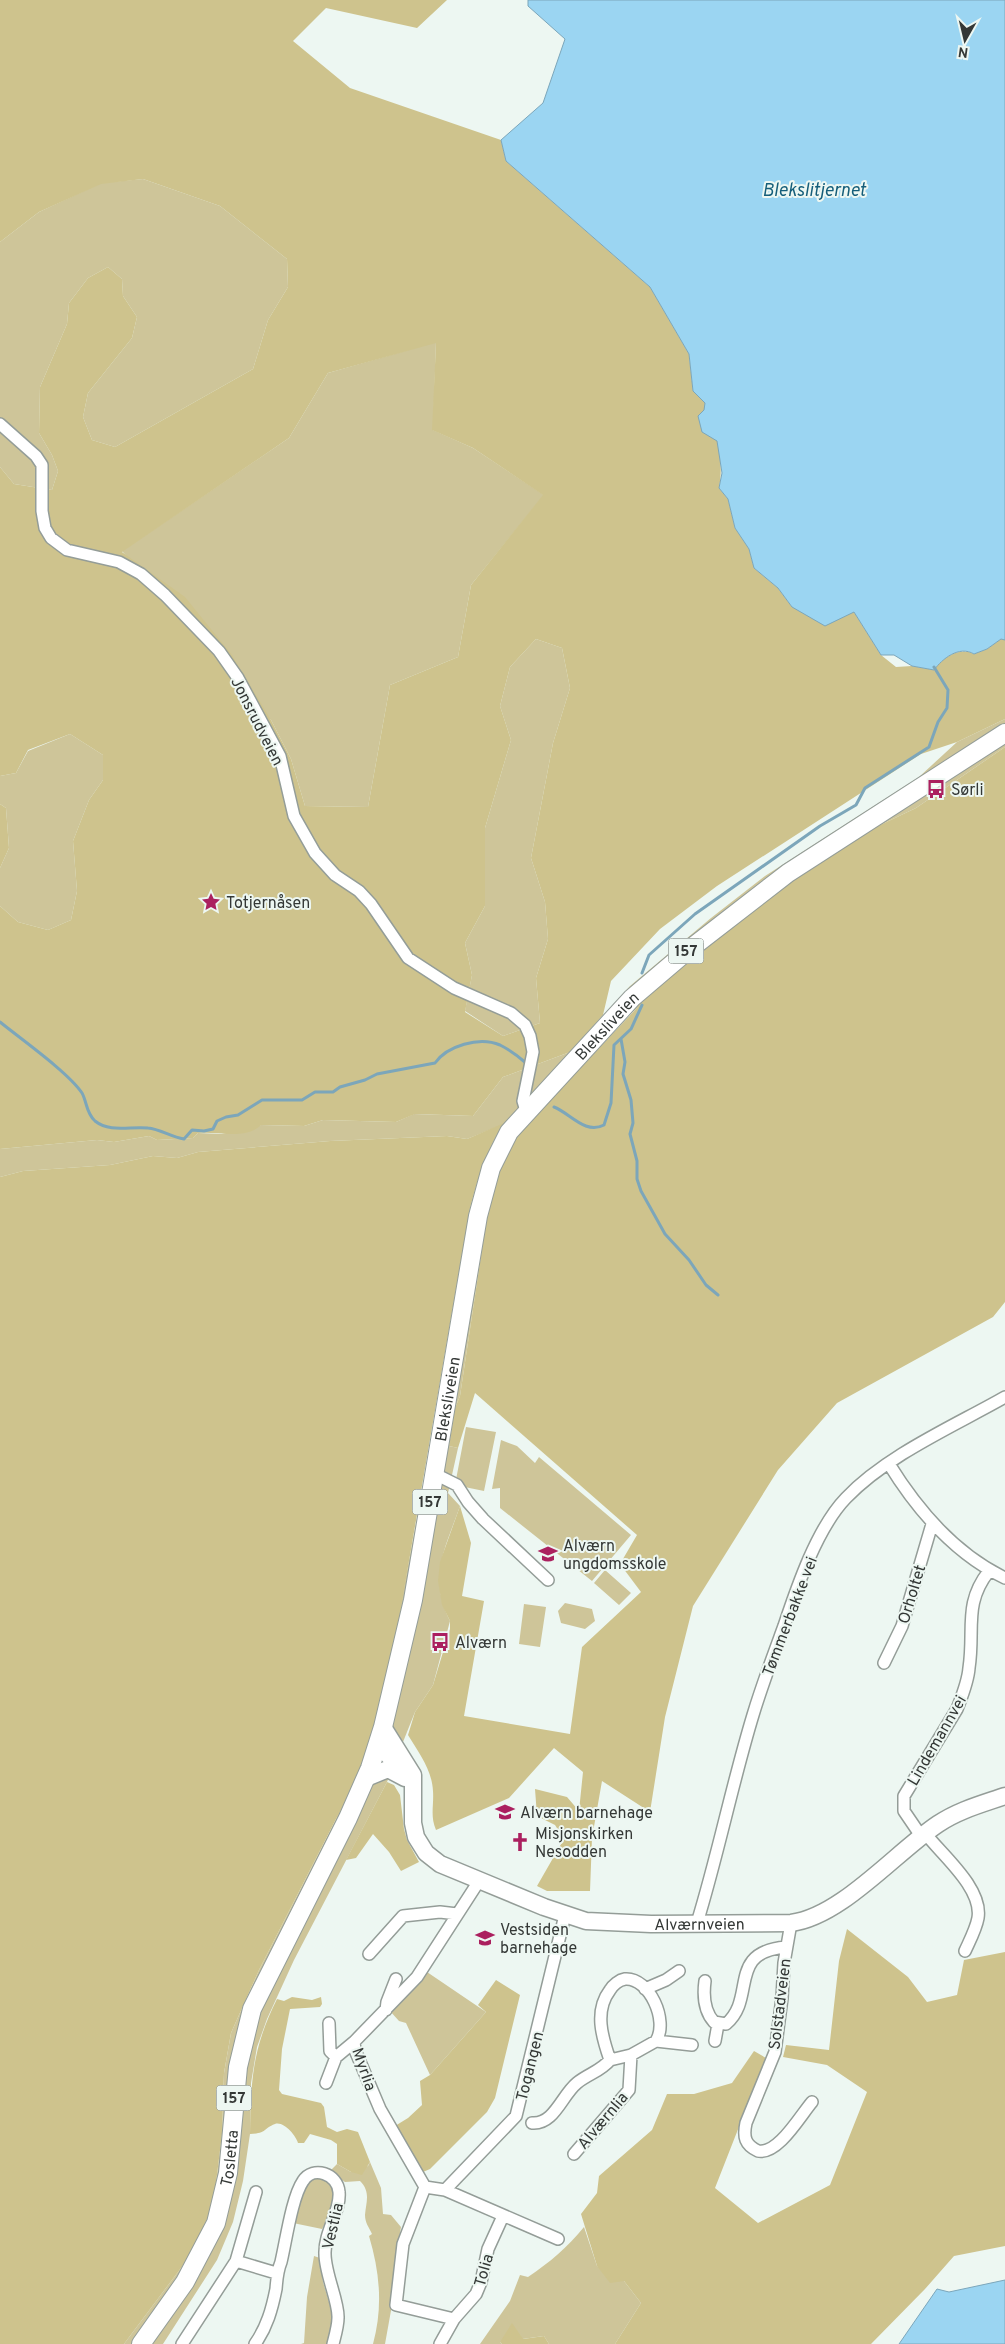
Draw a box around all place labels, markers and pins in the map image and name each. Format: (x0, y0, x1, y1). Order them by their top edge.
bus stop icon: Sørli (925, 778, 947, 800)
place label: Sørli (951, 781, 984, 801)
place icon: Totjernåsen (200, 891, 222, 913)
place label: Totjernåsen (226, 894, 310, 914)
place label: Alværn ungdomsskole (563, 1537, 666, 1575)
school or university icon: Alværn ungdomsskole (537, 1543, 559, 1565)
bus stop icon: Alværn (429, 1631, 451, 1653)
place label: Alværn (455, 1634, 507, 1654)
school or university icon: Alværn barnehage (494, 1801, 516, 1823)
place label: Alværn barnehage (520, 1804, 653, 1824)
place label: Misjonskirken Nesodden (535, 1825, 633, 1863)
church icon: Misjonskirken Nesodden (509, 1831, 531, 1853)
place label: Vestsiden barnehage (500, 1921, 577, 1959)
school or university icon: Vestsiden barnehage (474, 1927, 496, 1949)

